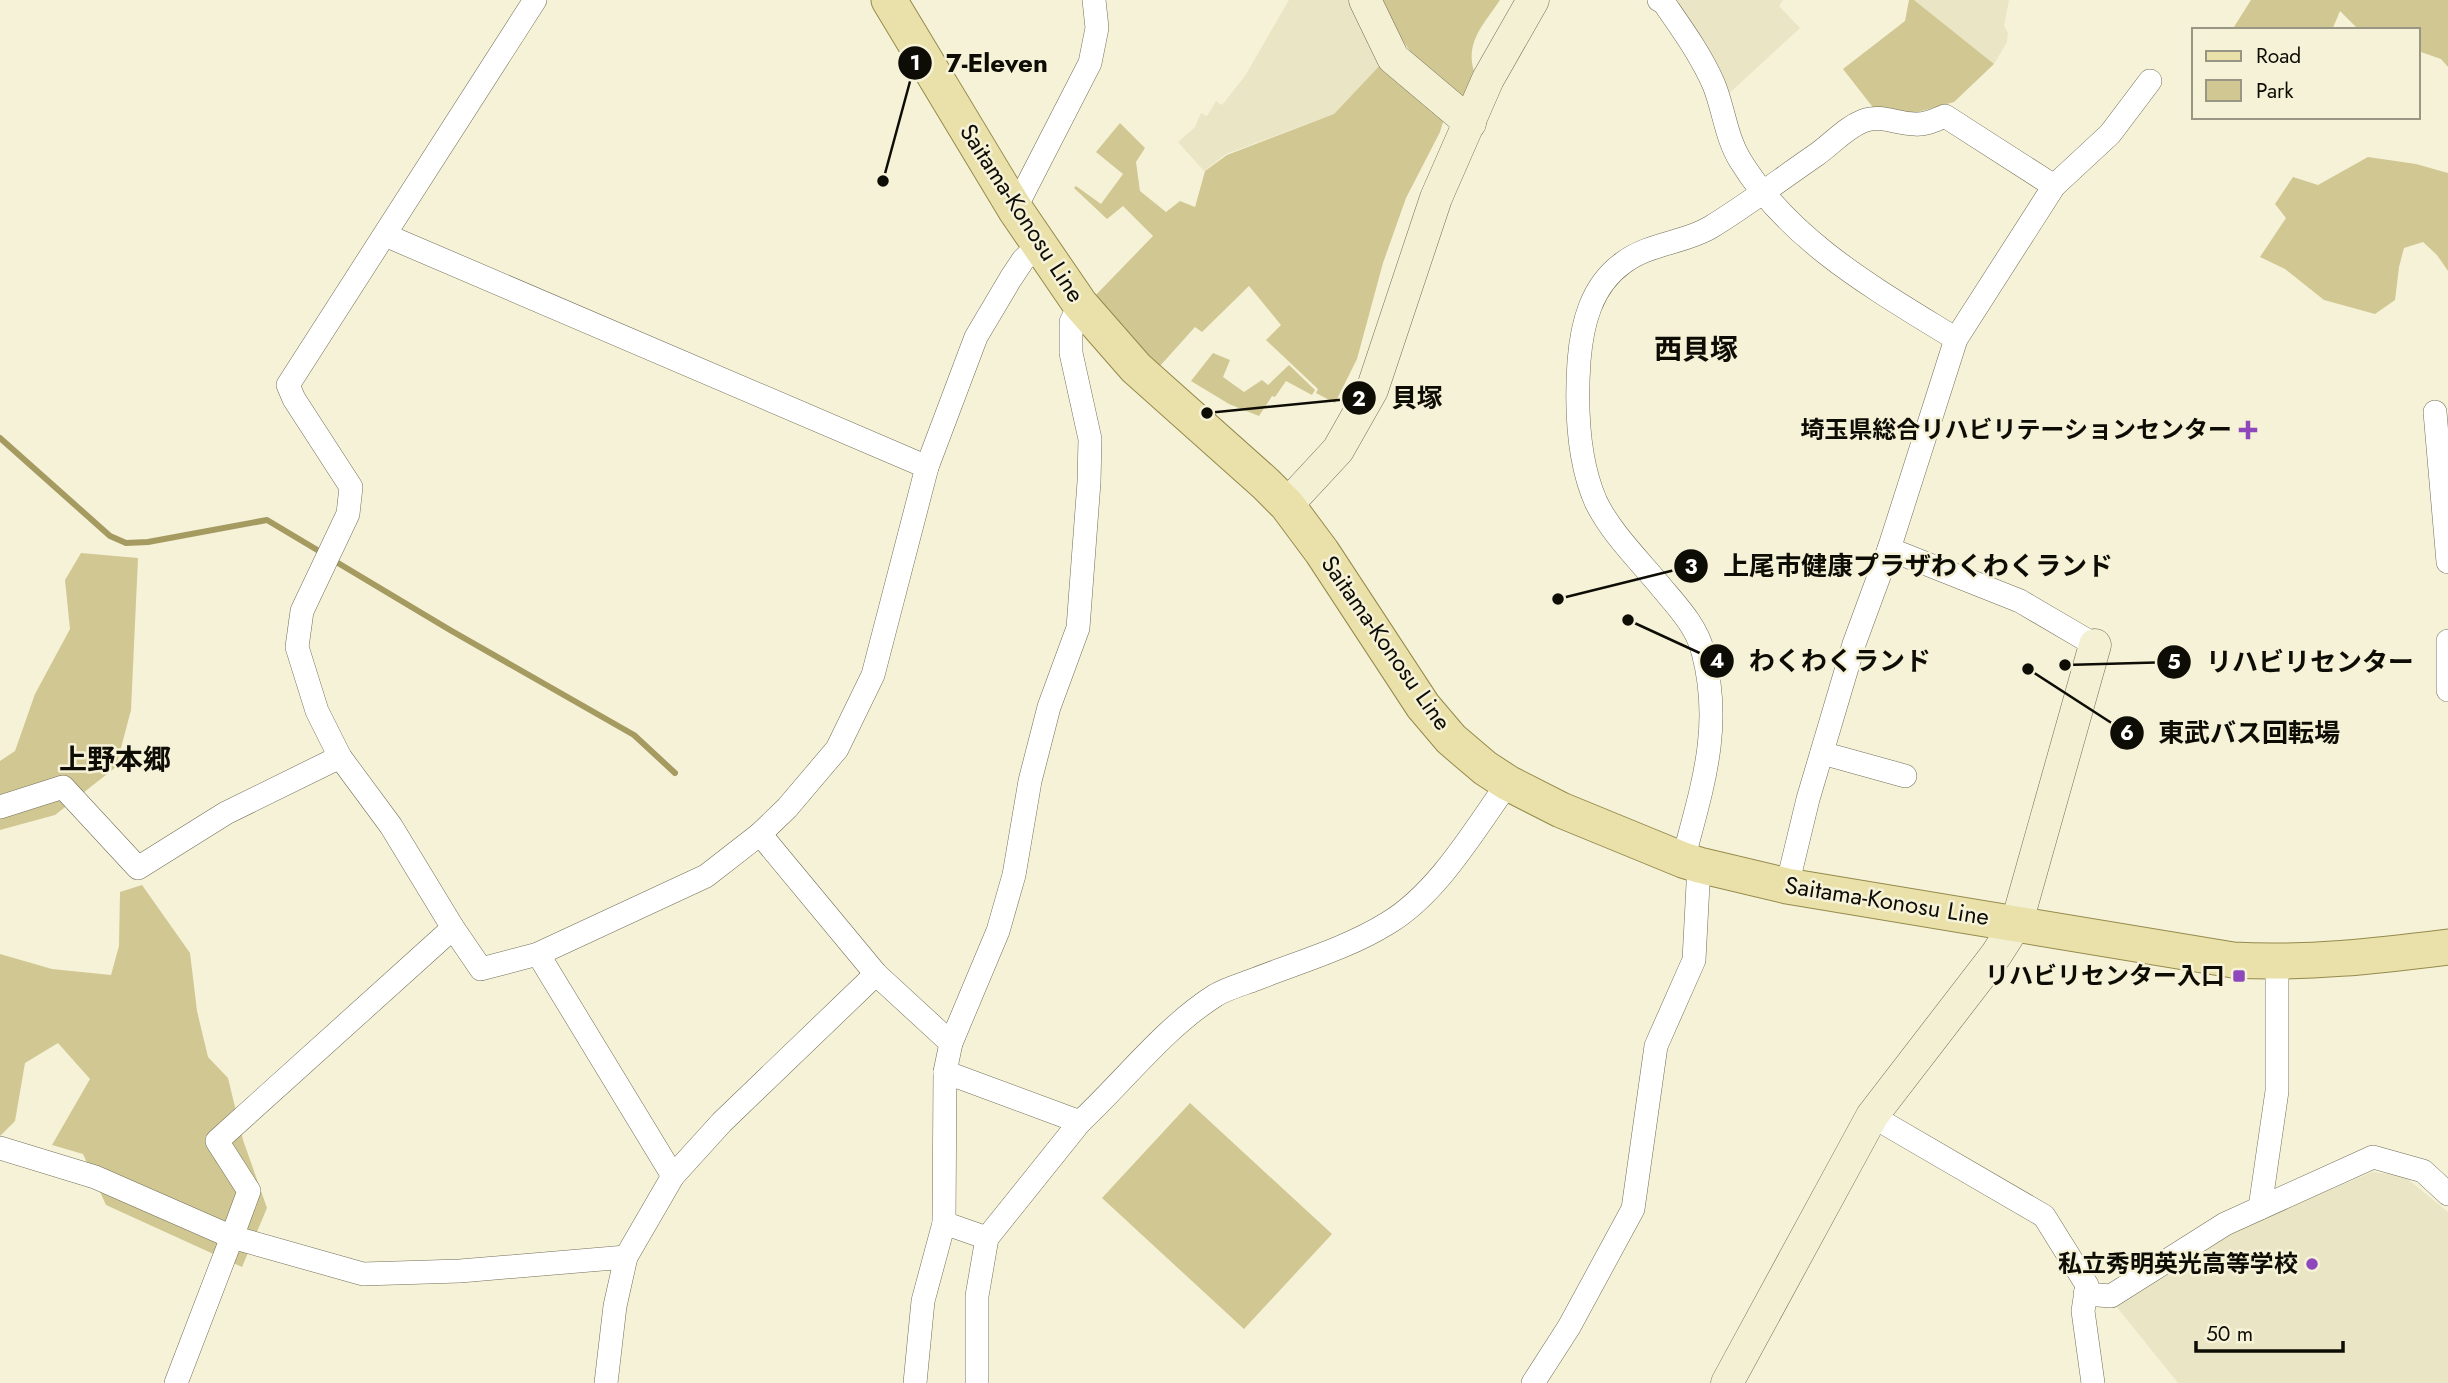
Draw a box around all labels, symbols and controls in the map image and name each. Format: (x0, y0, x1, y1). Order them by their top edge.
legend (2192, 28, 2420, 119)
callout: 7-Eleven (898, 40, 1062, 87)
text: Road (2256, 41, 2301, 71)
text: 7-Eleven (946, 44, 1048, 82)
text: 1 (910, 48, 920, 78)
text: Park (2256, 76, 2294, 106)
street label: Saitama-Konosu Line (951, 117, 1093, 309)
district label: 西貝塚 (1654, 329, 1738, 370)
callout: 貝塚 (1342, 375, 1457, 422)
text: 貝塚 (1391, 379, 1443, 417)
text: 2 (1352, 384, 1366, 414)
place label: 埼玉県総合リハビリテーションセンター (1800, 412, 2232, 447)
marker: 埼玉県総合リハビリテーションセンター (2238, 420, 2258, 440)
callout: 上尾市健康プラザわくわくランド (1674, 543, 2127, 590)
text: 上尾市健康プラザわくわくランド (1723, 547, 2113, 585)
street label: Saitama-Konosu Line (1313, 548, 1460, 737)
text: 3 (1684, 552, 1698, 582)
callout: わくわくランド (1700, 637, 1945, 684)
callout: リハビリセンター (2157, 638, 2428, 685)
text: わくわくランド (1749, 642, 1931, 680)
text: リハビリセンター (2206, 643, 2414, 681)
text: 4 (1710, 646, 1724, 676)
text: 5 (2167, 647, 2181, 677)
callout: 東武バス回転場 (2109, 710, 2354, 757)
text: 東武バス回転場 (2158, 714, 2340, 752)
text: 6 (2120, 718, 2134, 748)
district label: 上野本郷 (59, 739, 171, 780)
street label: Saitama-Konosu Line (1782, 867, 1992, 934)
place label: リハビリセンター入口 (1985, 958, 2225, 993)
marker: リハビリセンター入口 (2231, 968, 2247, 984)
place label: 私立秀明英光高等学校 (2058, 1246, 2298, 1281)
marker: 私立秀明英光高等学校 (2304, 1256, 2320, 1272)
scale bar (2196, 1310, 2343, 1354)
text: 50 m (2206, 1319, 2253, 1349)

